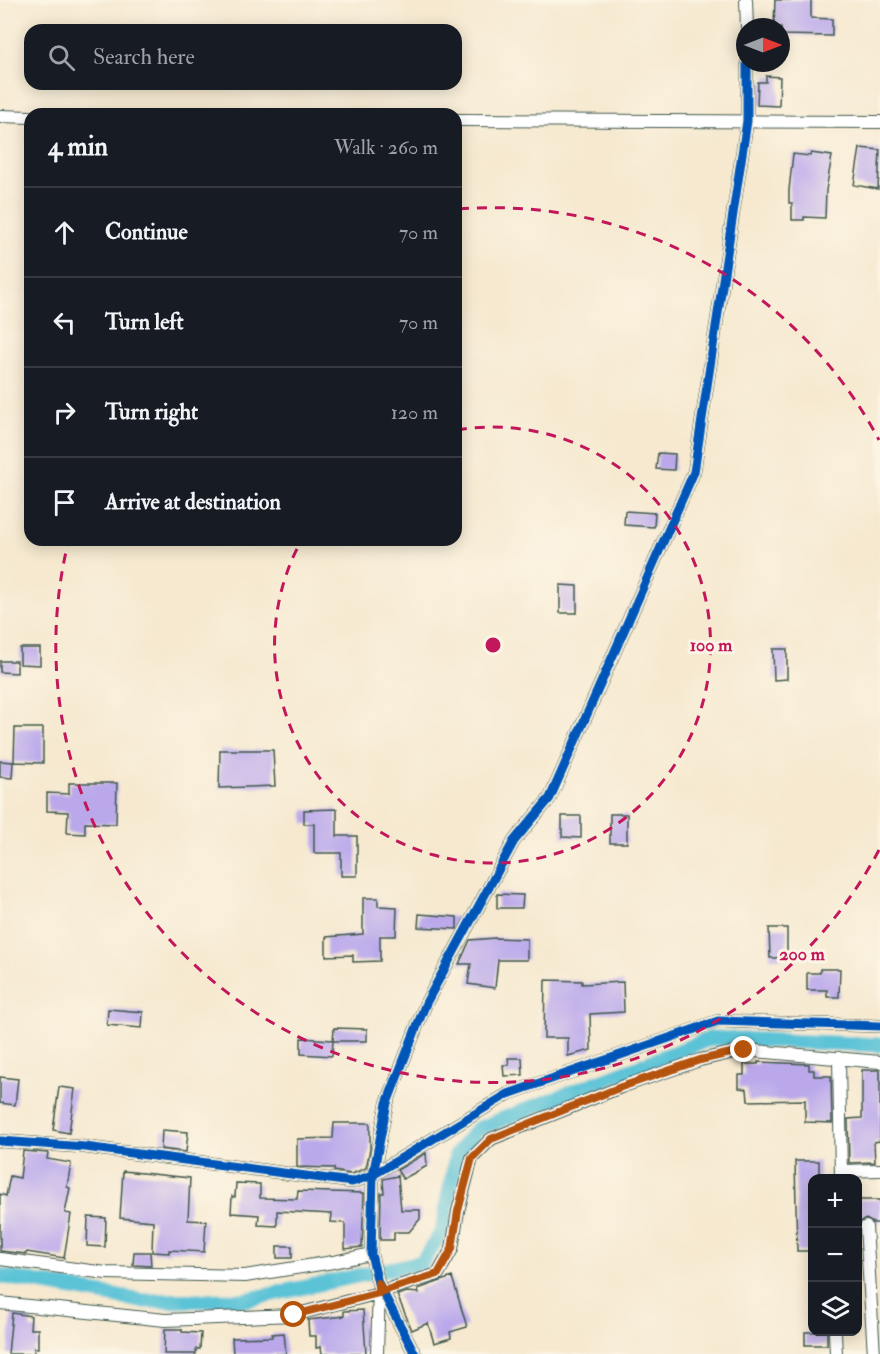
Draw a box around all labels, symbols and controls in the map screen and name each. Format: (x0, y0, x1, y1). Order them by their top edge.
north arrow (736, 18, 790, 72)
search box (24, 24, 462, 90)
icon: search (45, 41, 78, 74)
text: Search here (93, 43, 195, 71)
text: 4 min (48, 131, 108, 163)
text: Walk · 260 m (334, 135, 438, 160)
icon: ahead (48, 216, 81, 249)
text: Continue (105, 218, 188, 246)
text: 70 m (399, 220, 438, 245)
icon: left (48, 306, 81, 339)
text: Turn left (105, 308, 184, 336)
text: 70 m (399, 310, 438, 335)
icon: right (48, 396, 81, 429)
text: Turn right (105, 398, 198, 426)
text: 120 m (391, 400, 438, 425)
icon: arrive (48, 486, 81, 519)
text: Arrive at destination (105, 488, 281, 516)
text: 100 m (690, 634, 733, 657)
centre of rings (483, 635, 503, 655)
text: 200 m (779, 943, 826, 966)
route end (730, 1036, 756, 1062)
map controls (808, 1174, 862, 1336)
button: + (808, 1174, 862, 1228)
button: − (808, 1228, 862, 1282)
button: layers (808, 1282, 862, 1336)
route start (280, 1301, 306, 1327)

